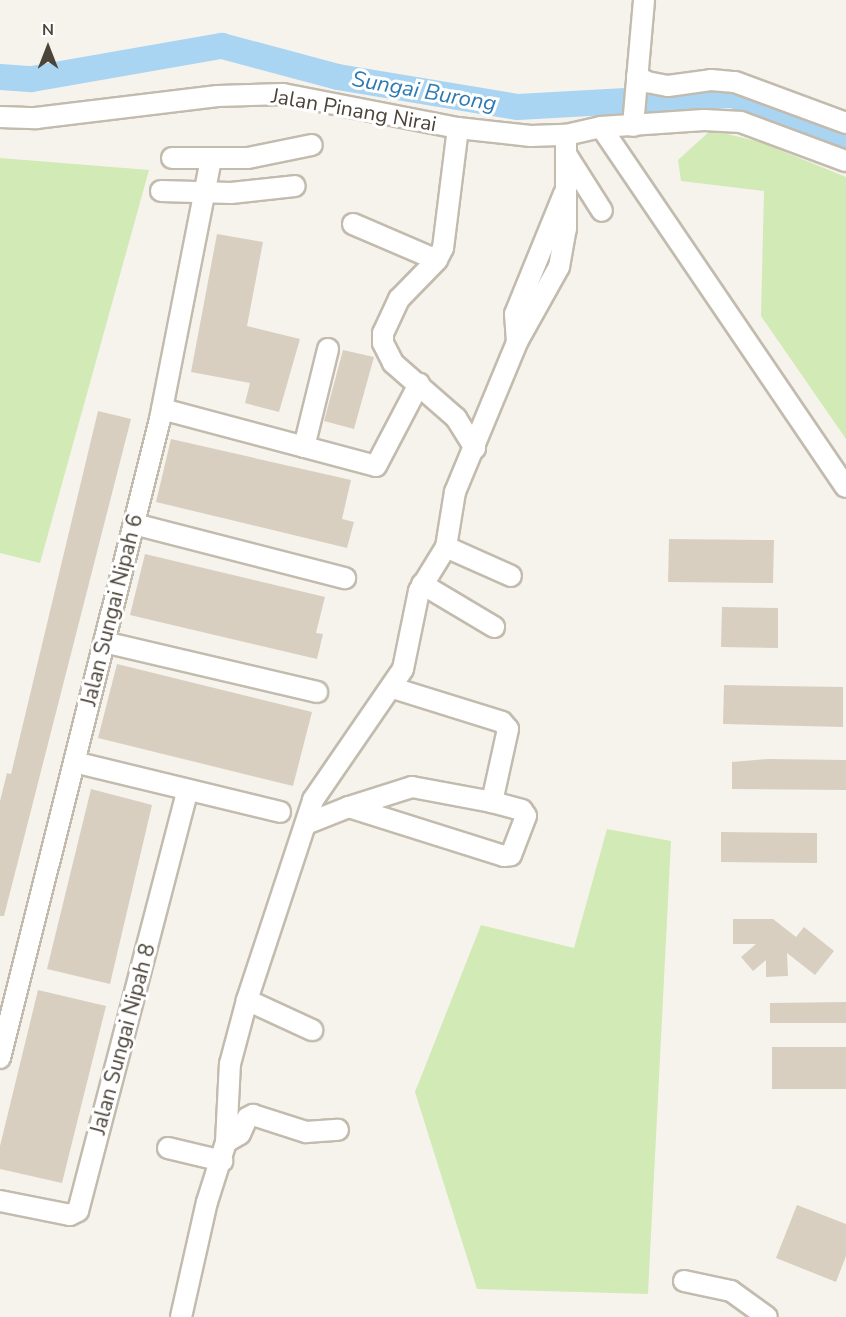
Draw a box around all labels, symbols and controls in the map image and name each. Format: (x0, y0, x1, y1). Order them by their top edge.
north arrow (18, 18, 78, 78)
text: N (42, 19, 54, 41)
water label: Sungai Burong (350, 66, 498, 118)
street label: Jalan Pinang Nirai (269, 83, 439, 137)
street label: Jalan Sungai Nipah 6 (76, 512, 148, 708)
street label: Jalan Sungai Nipah 8 (85, 941, 161, 1137)

